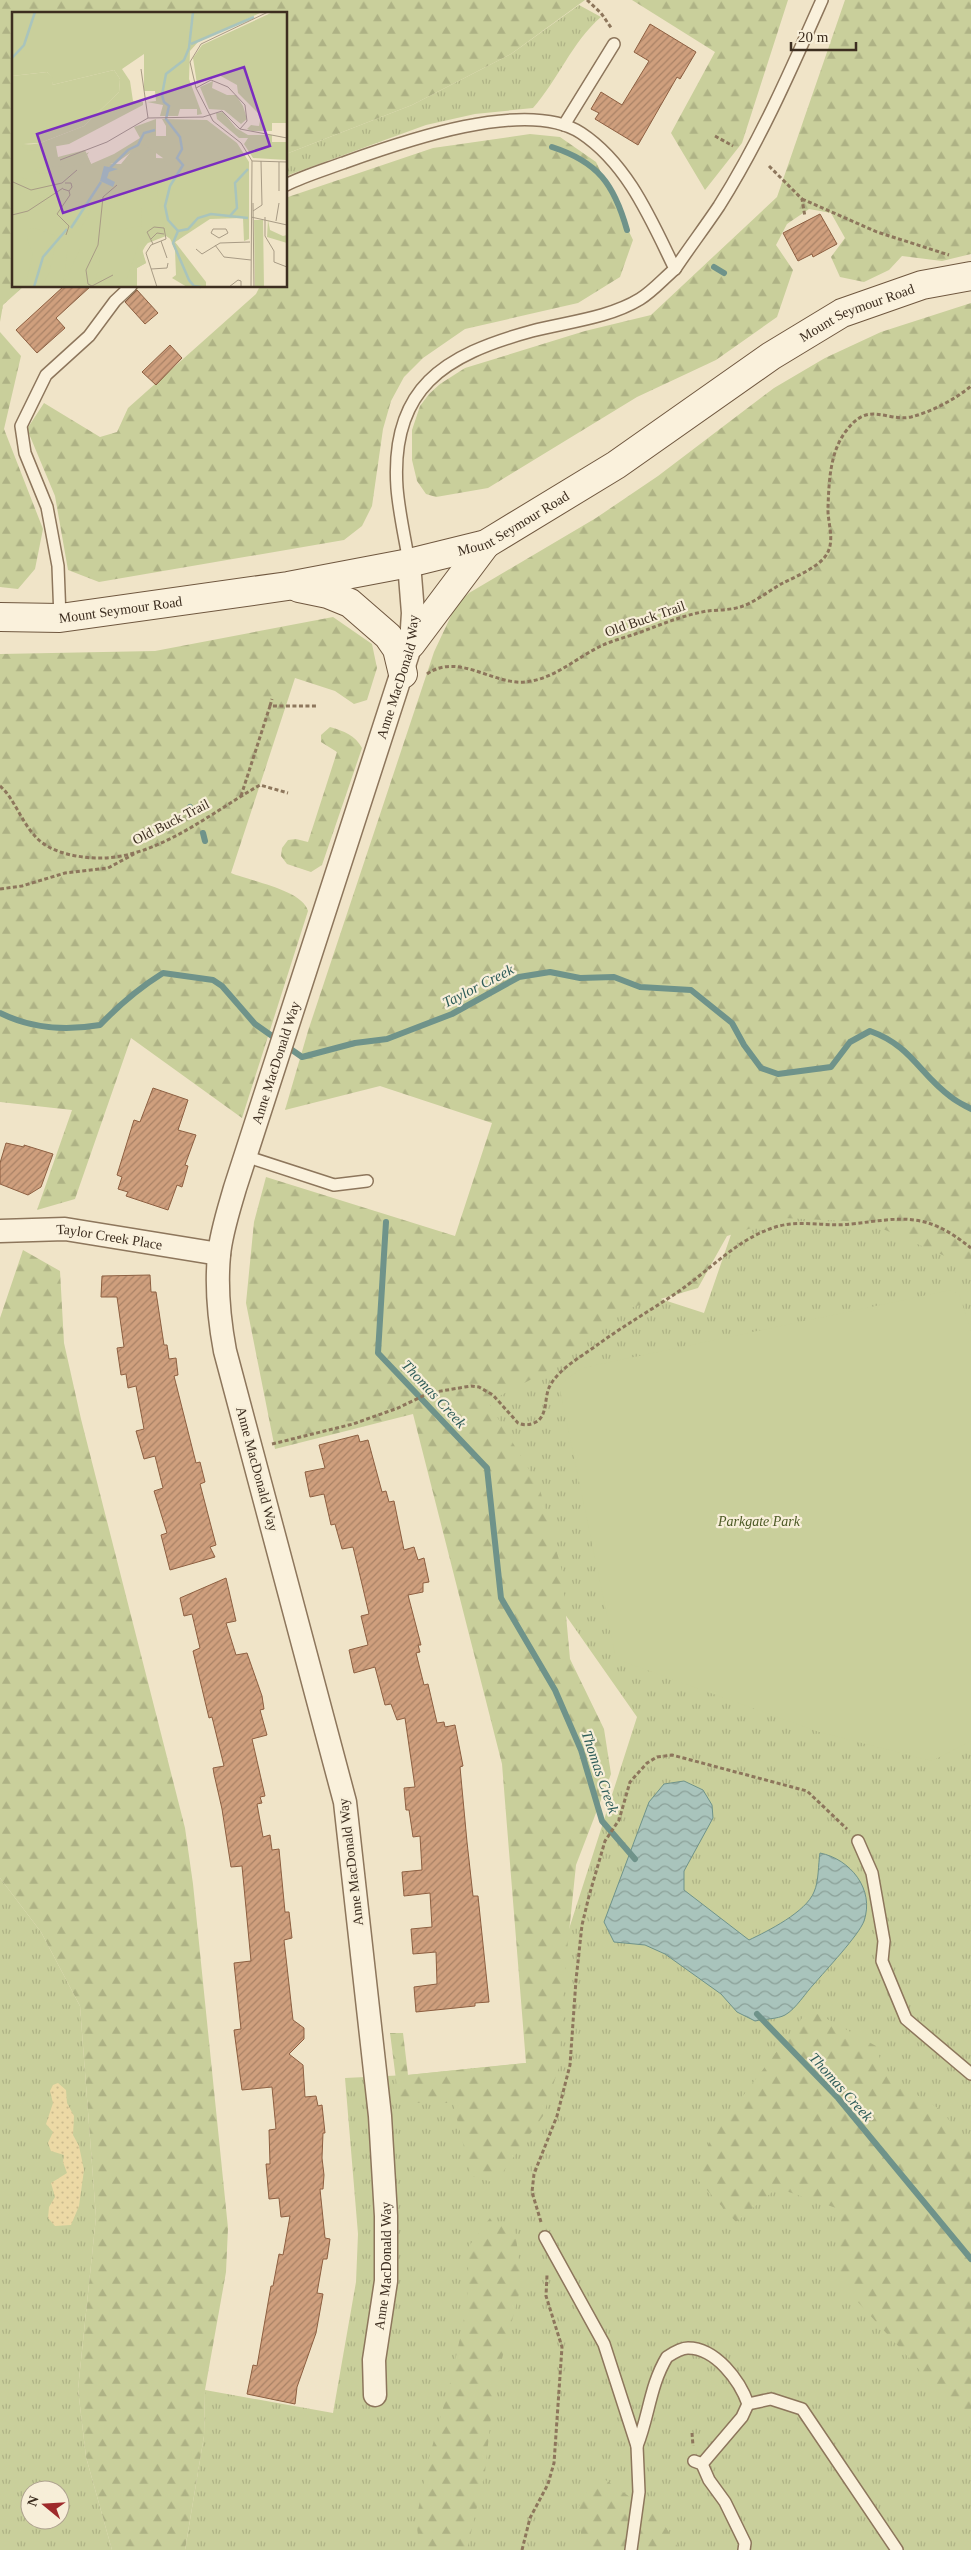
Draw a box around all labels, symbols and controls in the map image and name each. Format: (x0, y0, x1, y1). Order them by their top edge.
inset map (12, 12, 288, 288)
scale bar (791, 20, 856, 52)
text: 20 m (798, 29, 829, 45)
street label: Mount Seymour Road (797, 281, 916, 345)
street label: Mount Seymour Road (456, 488, 572, 558)
street label: Mount Seymour Road (58, 593, 183, 626)
street label: Old Buck Trail (603, 598, 687, 640)
street label: Anne MacDonald Way (373, 614, 420, 741)
street label: Old Buck Trail (130, 796, 212, 848)
water label: Taylor Creek (440, 961, 517, 1011)
street label: Anne MacDonald Way (249, 999, 302, 1126)
street label: Taylor Creek Place (56, 1221, 163, 1252)
water label: Thomas Creek (399, 1357, 470, 1431)
street label: Anne MacDonald Way (233, 1405, 281, 1533)
park label: Parkgate Park (717, 1514, 801, 1529)
water label: Thomas Creek (578, 1728, 622, 1816)
street label: Anne MacDonald Way (336, 1797, 366, 1927)
water label: Thomas Creek (806, 2049, 876, 2125)
street label: Anne MacDonald Way (371, 2201, 394, 2331)
north arrow (20, 2480, 70, 2530)
text: N (24, 2494, 42, 2508)

